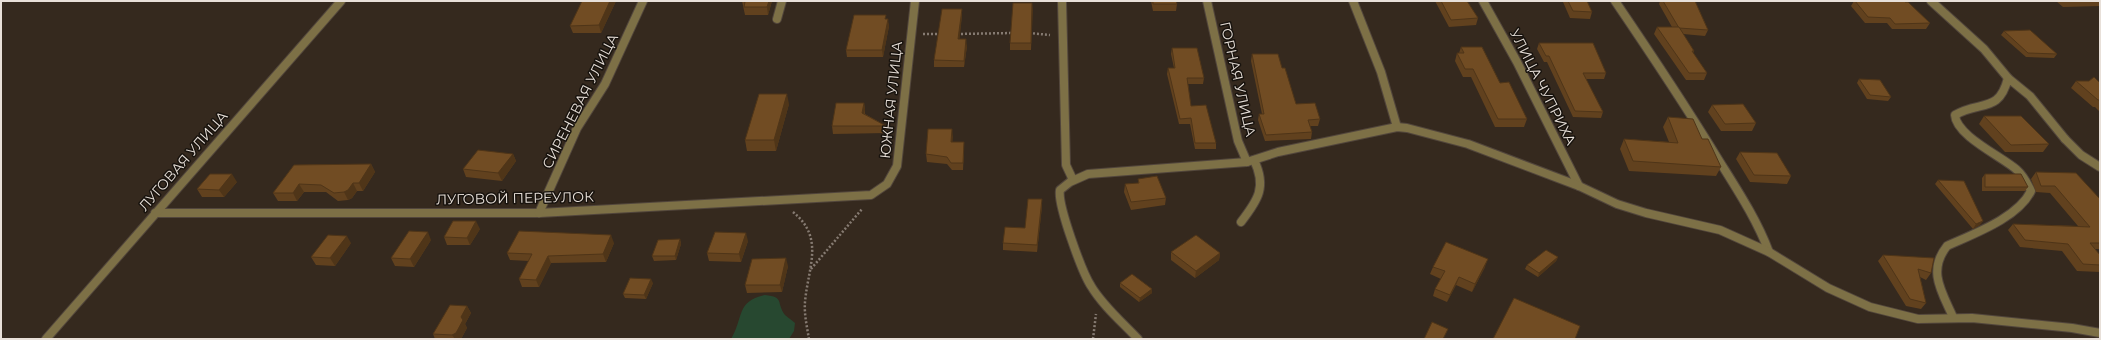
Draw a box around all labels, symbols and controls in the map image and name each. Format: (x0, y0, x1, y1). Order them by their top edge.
street label: ГОРНАЯ УЛИЦА (1216, 20, 1260, 139)
street label: УЛИЦА ЧУПРИХА (1506, 26, 1580, 149)
street label: СИРЕНЕВАЯ УЛИЦА (538, 30, 622, 172)
street label: ЮЖНАЯ УЛИЦА (876, 40, 906, 160)
street label: ЛУГОВАЯ УЛИЦА (135, 107, 232, 215)
street label: ЛУГОВОЙ ПЕРЕУЛОК (436, 188, 594, 208)

